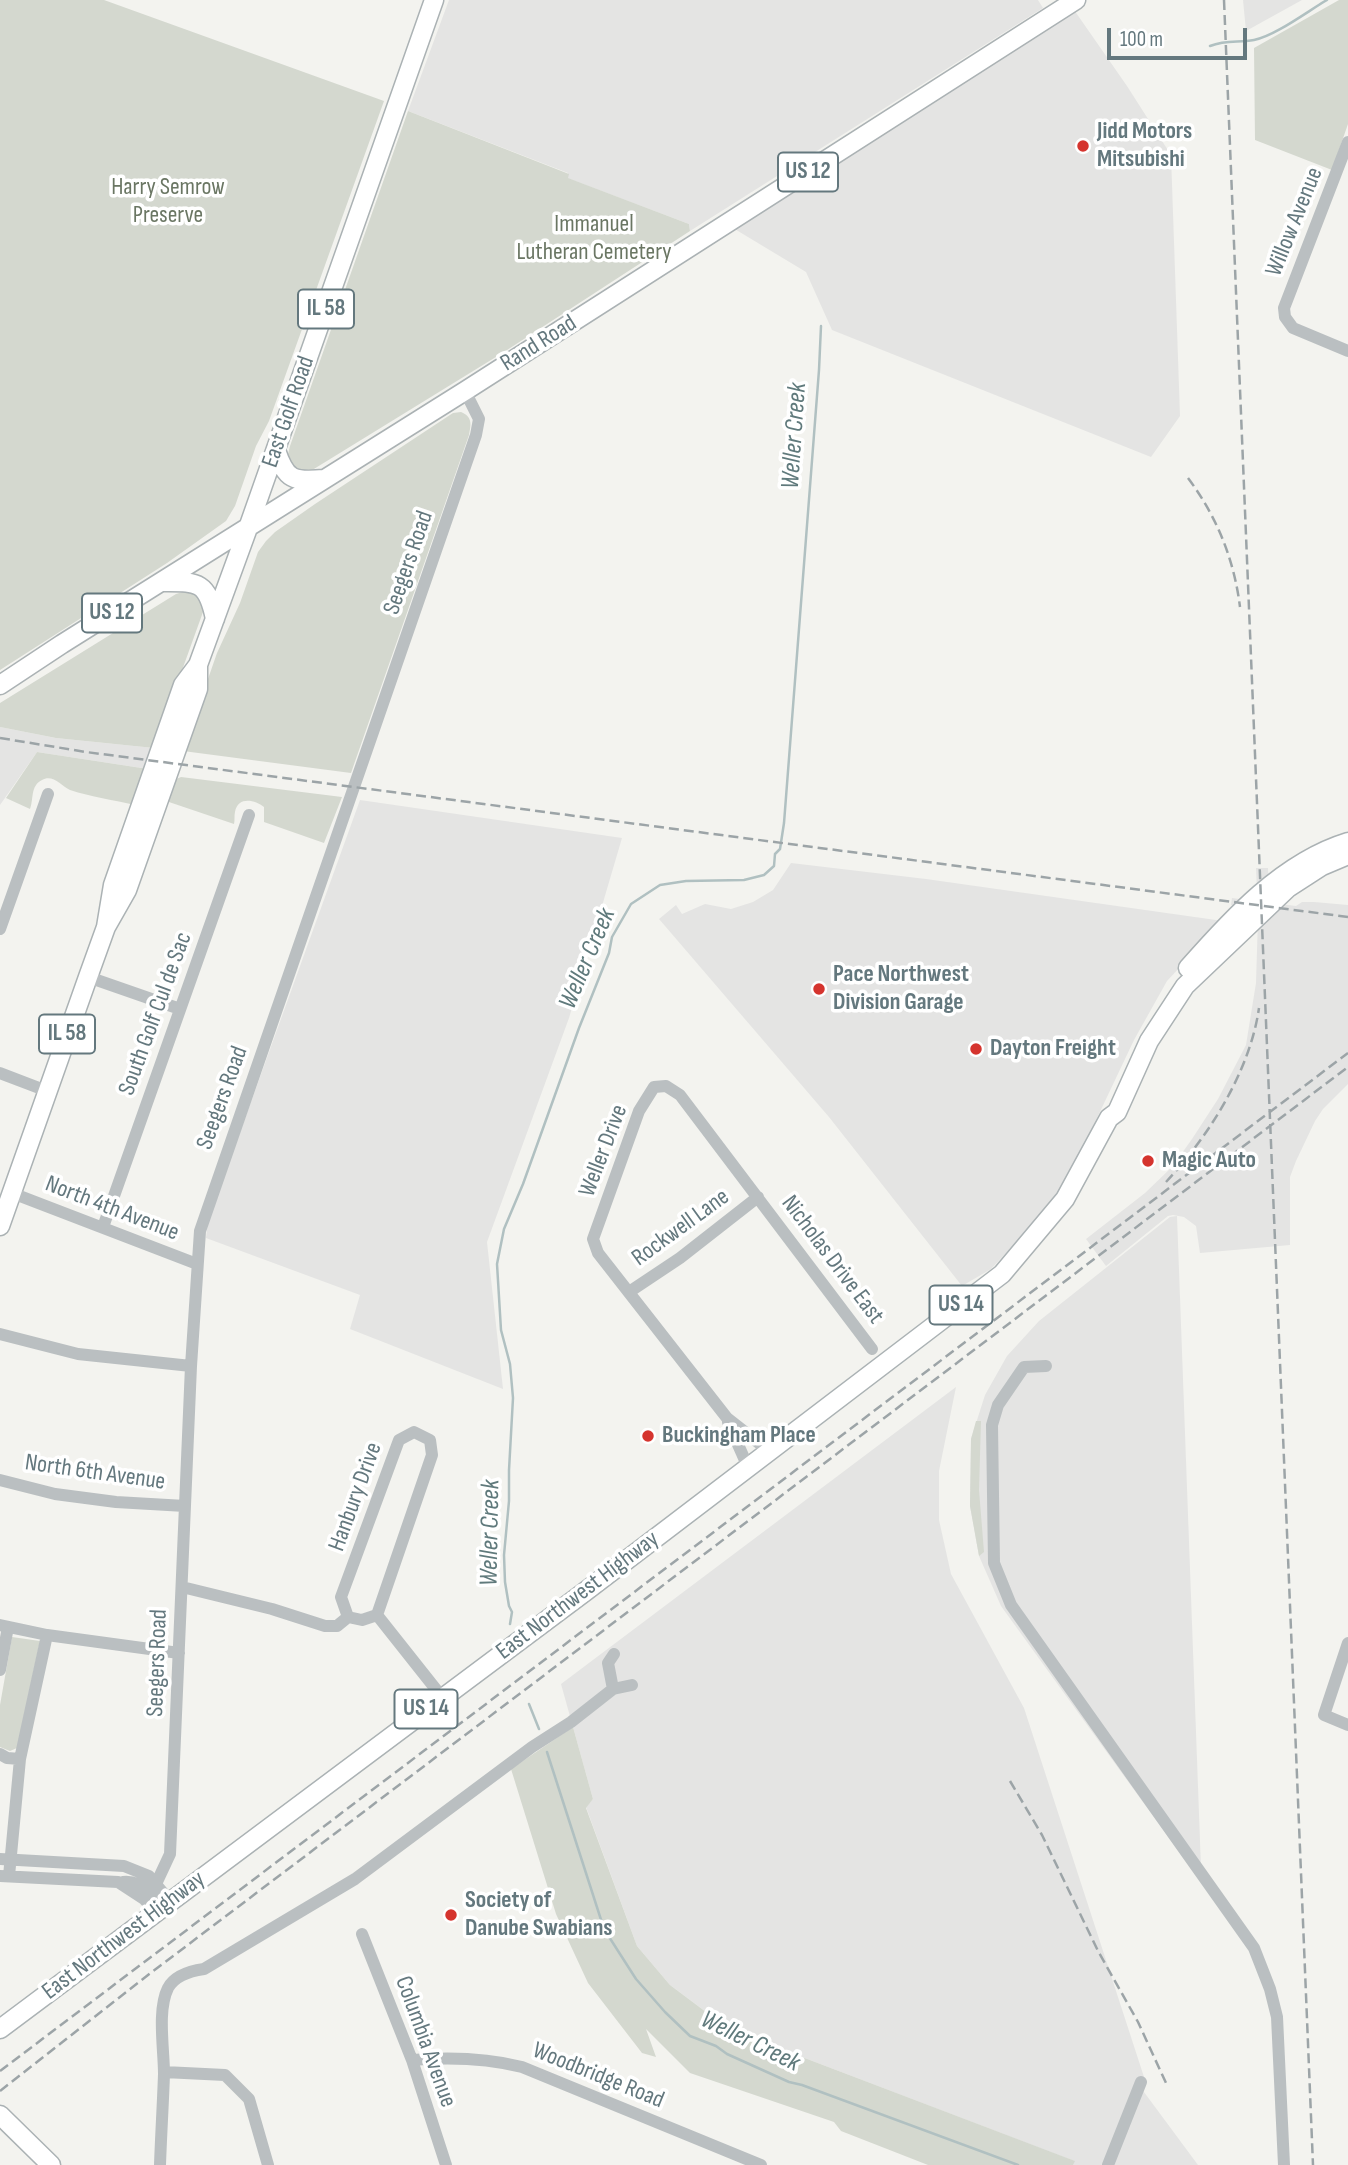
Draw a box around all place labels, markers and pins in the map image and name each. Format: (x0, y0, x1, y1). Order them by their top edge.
place label: Jidd Motors Mitsubishi (1097, 118, 1192, 174)
marker: Jidd Motors Mitsubishi (1075, 138, 1091, 154)
place label: Pace Northwest Division Garage (833, 961, 969, 1017)
marker: Pace Northwest Division Garage (811, 981, 827, 997)
place label: Dayton Freight (990, 1035, 1116, 1063)
marker: Dayton Freight (968, 1041, 984, 1057)
place label: Magic Auto (1162, 1147, 1256, 1175)
marker: Magic Auto (1140, 1153, 1156, 1169)
place label: Buckingham Place (662, 1422, 816, 1450)
marker: Buckingham Place (640, 1428, 656, 1444)
place label: Society of Danube Swabians (465, 1887, 613, 1943)
marker: Society of Danube Swabians (443, 1907, 459, 1923)

